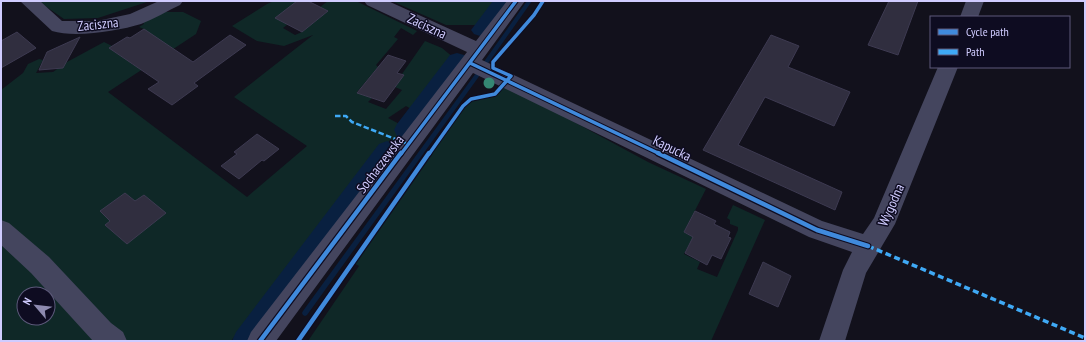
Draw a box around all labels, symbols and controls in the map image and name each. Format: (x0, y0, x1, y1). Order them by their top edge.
street label: Zaciszna (405, 9, 449, 43)
street label: Zaciszna (77, 13, 119, 35)
legend (930, 16, 1070, 68)
text: Cycle path (966, 24, 1009, 39)
text: Path (966, 44, 984, 59)
street label: Sochaczewska (352, 131, 408, 197)
street label: Kapucka (650, 131, 694, 165)
street label: Wygodna (874, 181, 908, 229)
north arrow (16, 286, 56, 326)
text: N (20, 295, 35, 307)

